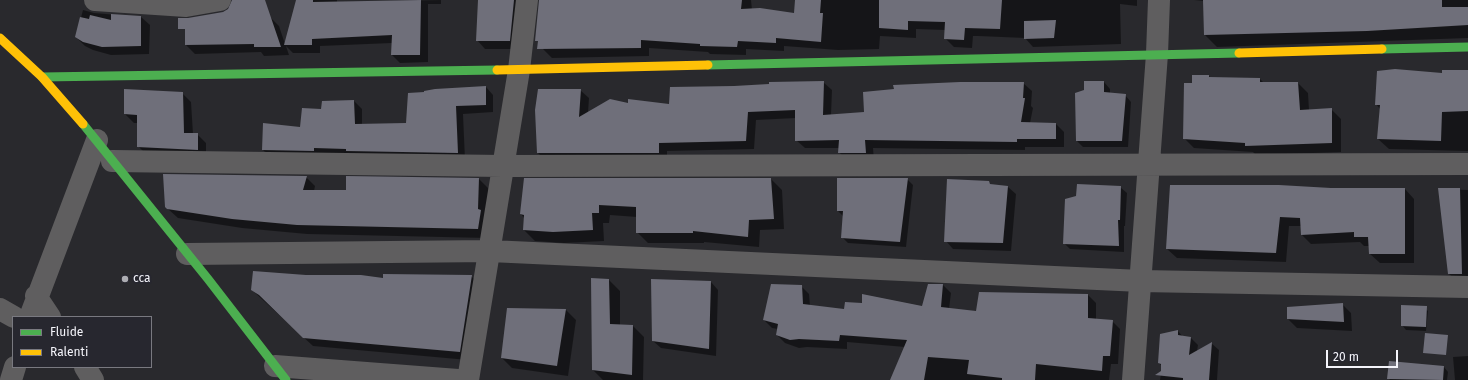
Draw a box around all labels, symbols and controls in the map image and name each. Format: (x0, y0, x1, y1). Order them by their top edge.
place label: cca (133, 272, 151, 286)
marker: cca (120, 274, 130, 284)
legend (12, 316, 152, 368)
text: Fluide (50, 325, 83, 339)
scale bar (1328, 342, 1400, 368)
text: Ralenti (50, 345, 88, 359)
text: 20 m (1333, 350, 1359, 364)

